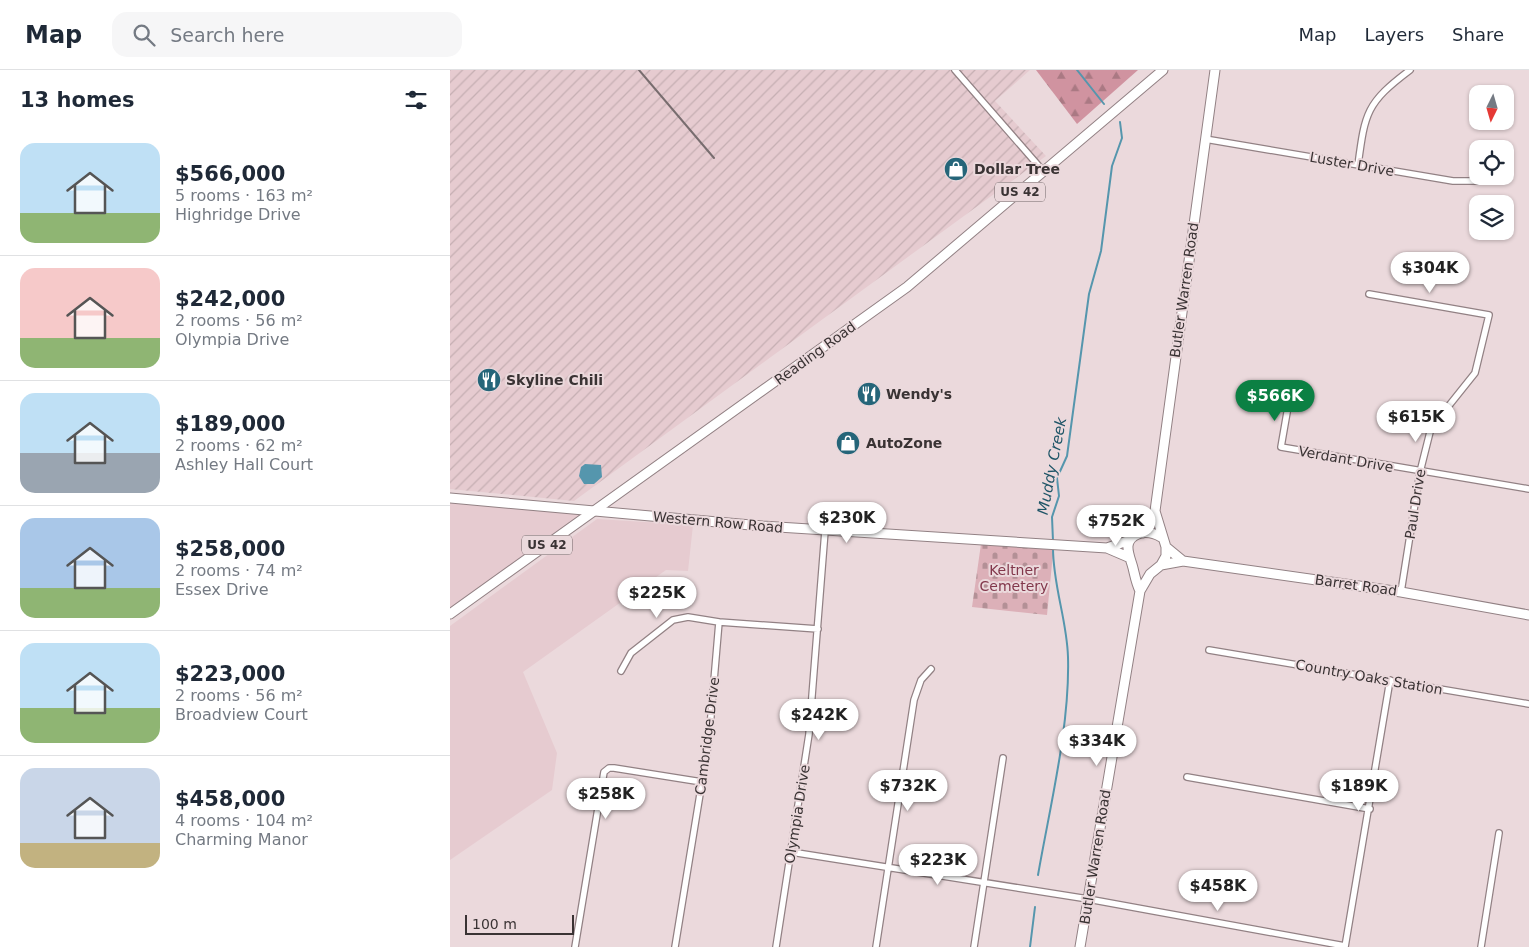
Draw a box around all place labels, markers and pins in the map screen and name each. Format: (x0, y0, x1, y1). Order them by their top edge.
shop icon: Dollar Tree (943, 156, 969, 182)
place label: Dollar Tree (974, 161, 1060, 177)
pin: $304K (1395, 252, 1465, 294)
restaurant icon: Skyline Chili (476, 367, 502, 393)
place label: Skyline Chili (506, 372, 603, 388)
pin: $566K (1240, 380, 1310, 422)
restaurant icon: Wendy's (856, 381, 882, 407)
place label: Wendy's (886, 386, 952, 402)
pin: $615K (1381, 400, 1451, 443)
shop icon: AutoZone (835, 430, 861, 456)
place label: AutoZone (866, 435, 942, 451)
pin: $230K (812, 502, 882, 544)
pin: $752K (1081, 504, 1151, 547)
pin: $225K (622, 576, 692, 619)
pin: $242K (784, 698, 854, 741)
pin: $334K (1062, 724, 1132, 767)
pin: $732K (873, 770, 943, 812)
pin: $189K (1324, 770, 1394, 812)
pin: $258K (571, 778, 641, 820)
pin: $223K (903, 844, 973, 886)
pin: $458K (1183, 870, 1253, 912)

